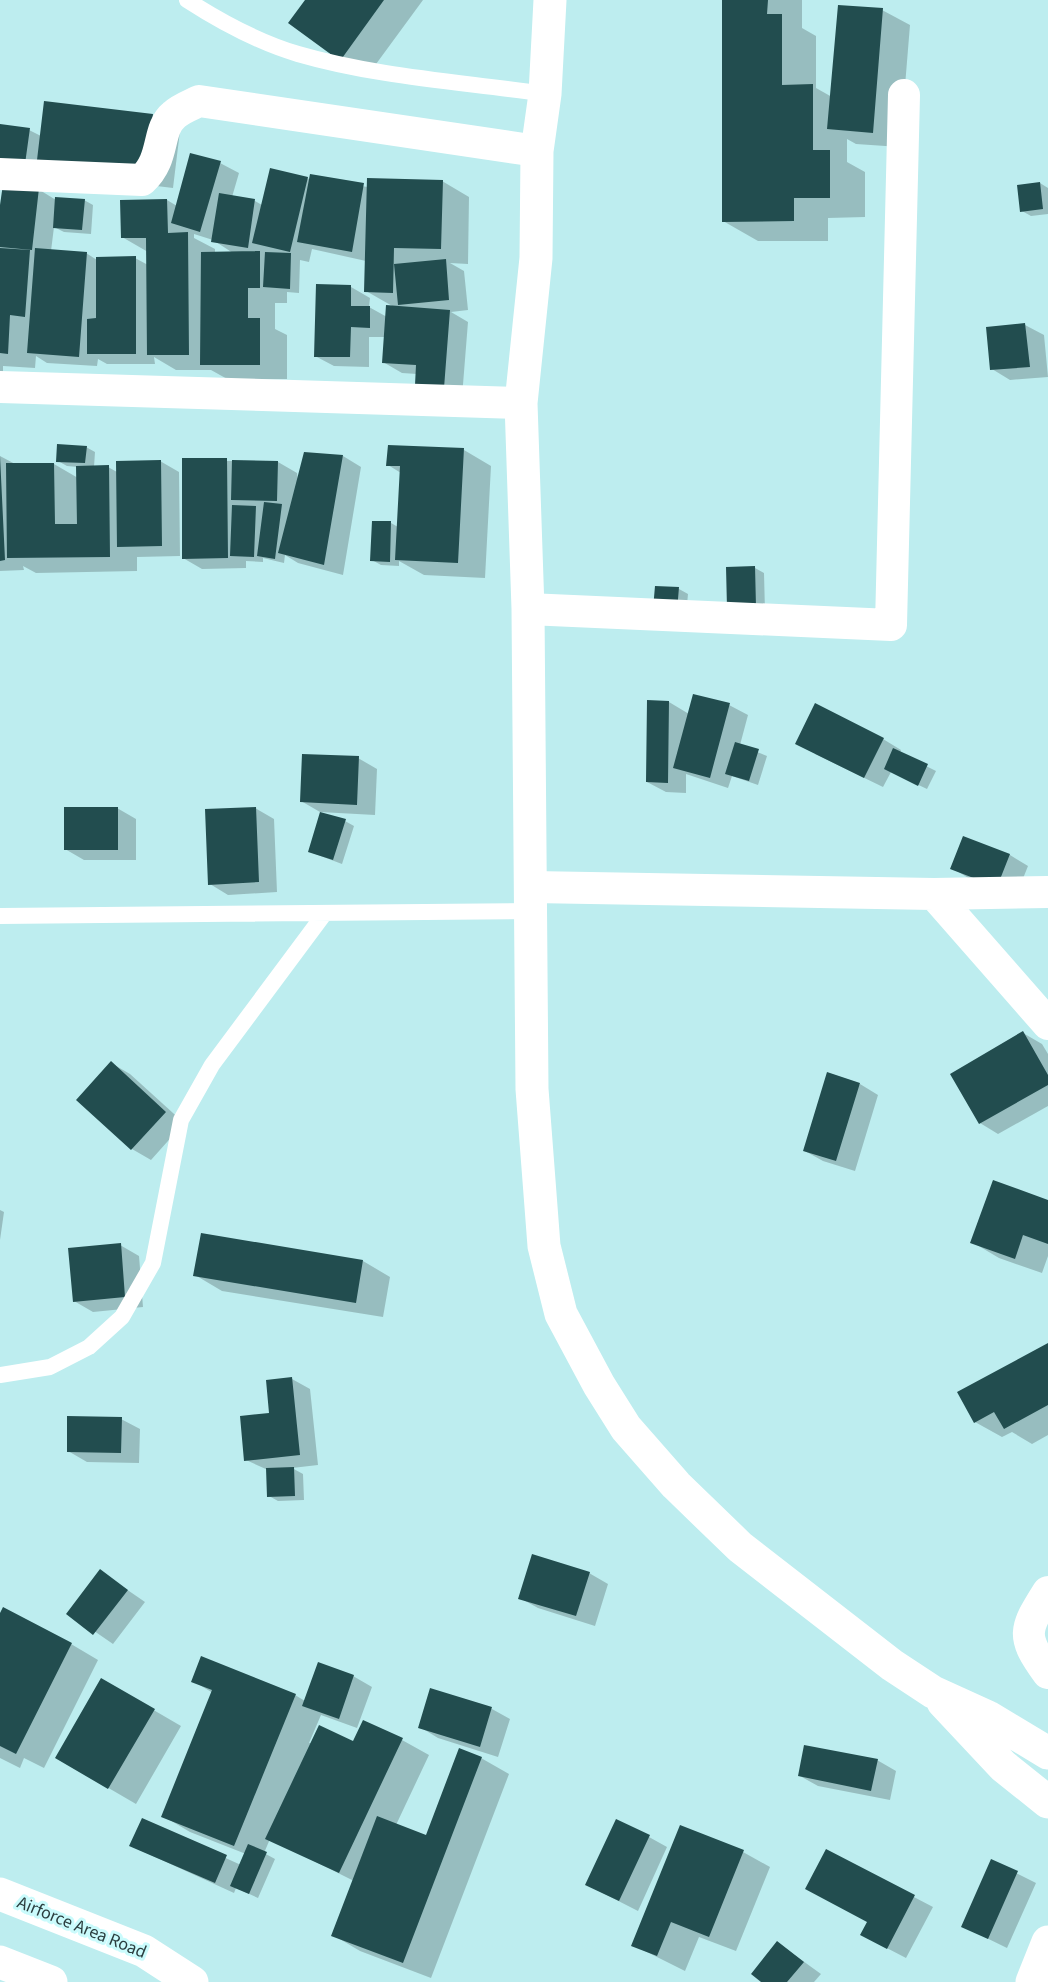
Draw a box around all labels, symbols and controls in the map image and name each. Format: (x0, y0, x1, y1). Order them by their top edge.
street label: Airforce Area Road (13, 1890, 150, 1965)

